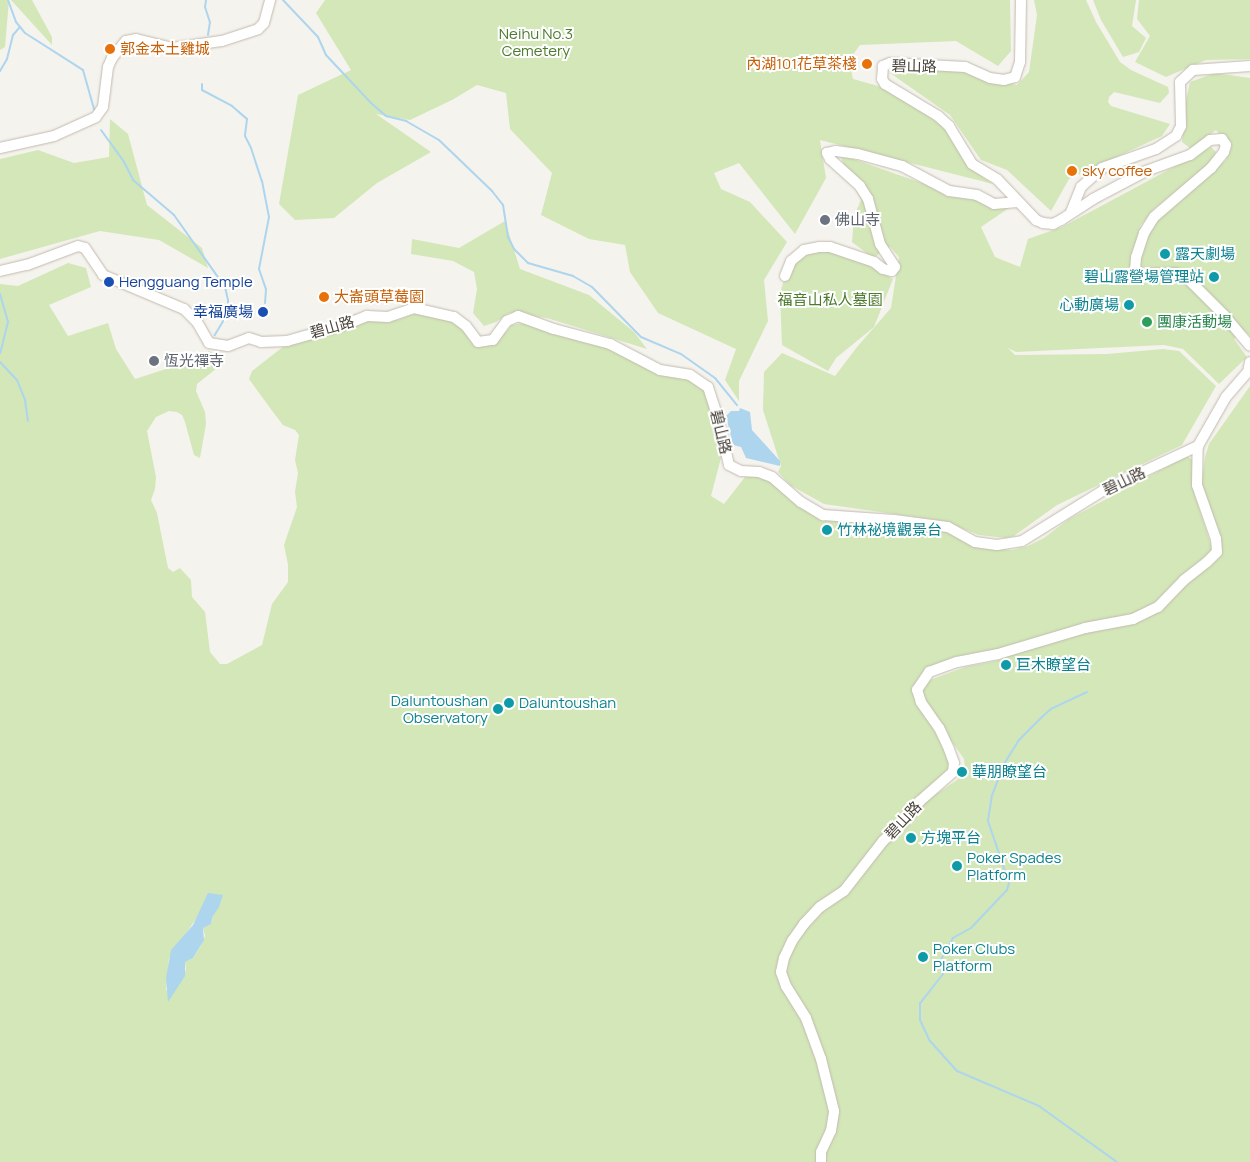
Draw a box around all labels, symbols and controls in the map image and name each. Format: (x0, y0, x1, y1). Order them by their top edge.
park label: Neihu No.3 Cemetery (499, 24, 573, 59)
place label: 郭金本土雞城 (120, 40, 210, 58)
marker: 郭金本土雞城 (104, 43, 116, 55)
place label: 內湖101花草茶棧 (746, 55, 857, 73)
street label: 碧山路 (891, 57, 937, 75)
marker: 內湖101花草茶棧 (861, 58, 873, 70)
place label: sky coffee (1082, 162, 1152, 180)
marker: sky coffee (1066, 165, 1078, 177)
place label: 佛山寺 (835, 211, 880, 229)
marker: 佛山寺 (819, 214, 831, 226)
place label: 露天劇場 (1175, 245, 1235, 263)
marker: 露天劇場 (1159, 248, 1171, 260)
place label: 碧山露營場管理站 (1084, 268, 1204, 286)
marker: 碧山露營場管理站 (1208, 271, 1220, 283)
place label: Hengguang Temple (119, 273, 253, 291)
marker: Hengguang Temple (103, 276, 115, 288)
place label: 大崙頭草莓園 (334, 288, 424, 306)
marker: 大崙頭草莓園 (318, 291, 330, 303)
park label: 福音山私人墓園 (778, 291, 882, 309)
place label: 心動廣場 (1059, 296, 1119, 314)
marker: 心動廣場 (1123, 299, 1135, 311)
place label: 幸福廣場 (193, 303, 253, 321)
marker: 幸福廣場 (257, 306, 269, 318)
street label: 碧山路 (308, 312, 356, 342)
place label: 團康活動場 (1157, 313, 1232, 331)
marker: 團康活動場 (1141, 316, 1153, 328)
place label: 恆光禪寺 (164, 352, 224, 370)
marker: 恆光禪寺 (148, 355, 160, 367)
street label: 碧山路 (707, 408, 735, 456)
street label: 碧山路 (1100, 463, 1148, 499)
place label: 竹林祕境觀景台 (837, 521, 942, 539)
marker: 竹林祕境觀景台 (821, 524, 833, 536)
place label: 巨木瞭望台 (1016, 656, 1091, 674)
marker: 巨木瞭望台 (1000, 659, 1012, 671)
place label: Daluntoushan Observatory (391, 691, 488, 726)
place label: Daluntoushan (519, 694, 616, 712)
marker: Daluntoushan (503, 697, 515, 709)
marker: Daluntoushan Observatory (492, 703, 504, 715)
place label: 華朋瞭望台 (972, 763, 1047, 781)
marker: 華朋瞭望台 (956, 766, 968, 778)
street label: 碧山路 (881, 797, 925, 843)
place label: 方塊平台 (921, 829, 981, 847)
marker: 方塊平台 (905, 832, 917, 844)
place label: Poker Spades Platform (967, 848, 1061, 883)
marker: Poker Spades Platform (951, 860, 963, 872)
place label: Poker Clubs Platform (933, 939, 1015, 974)
marker: Poker Clubs Platform (917, 951, 929, 963)

